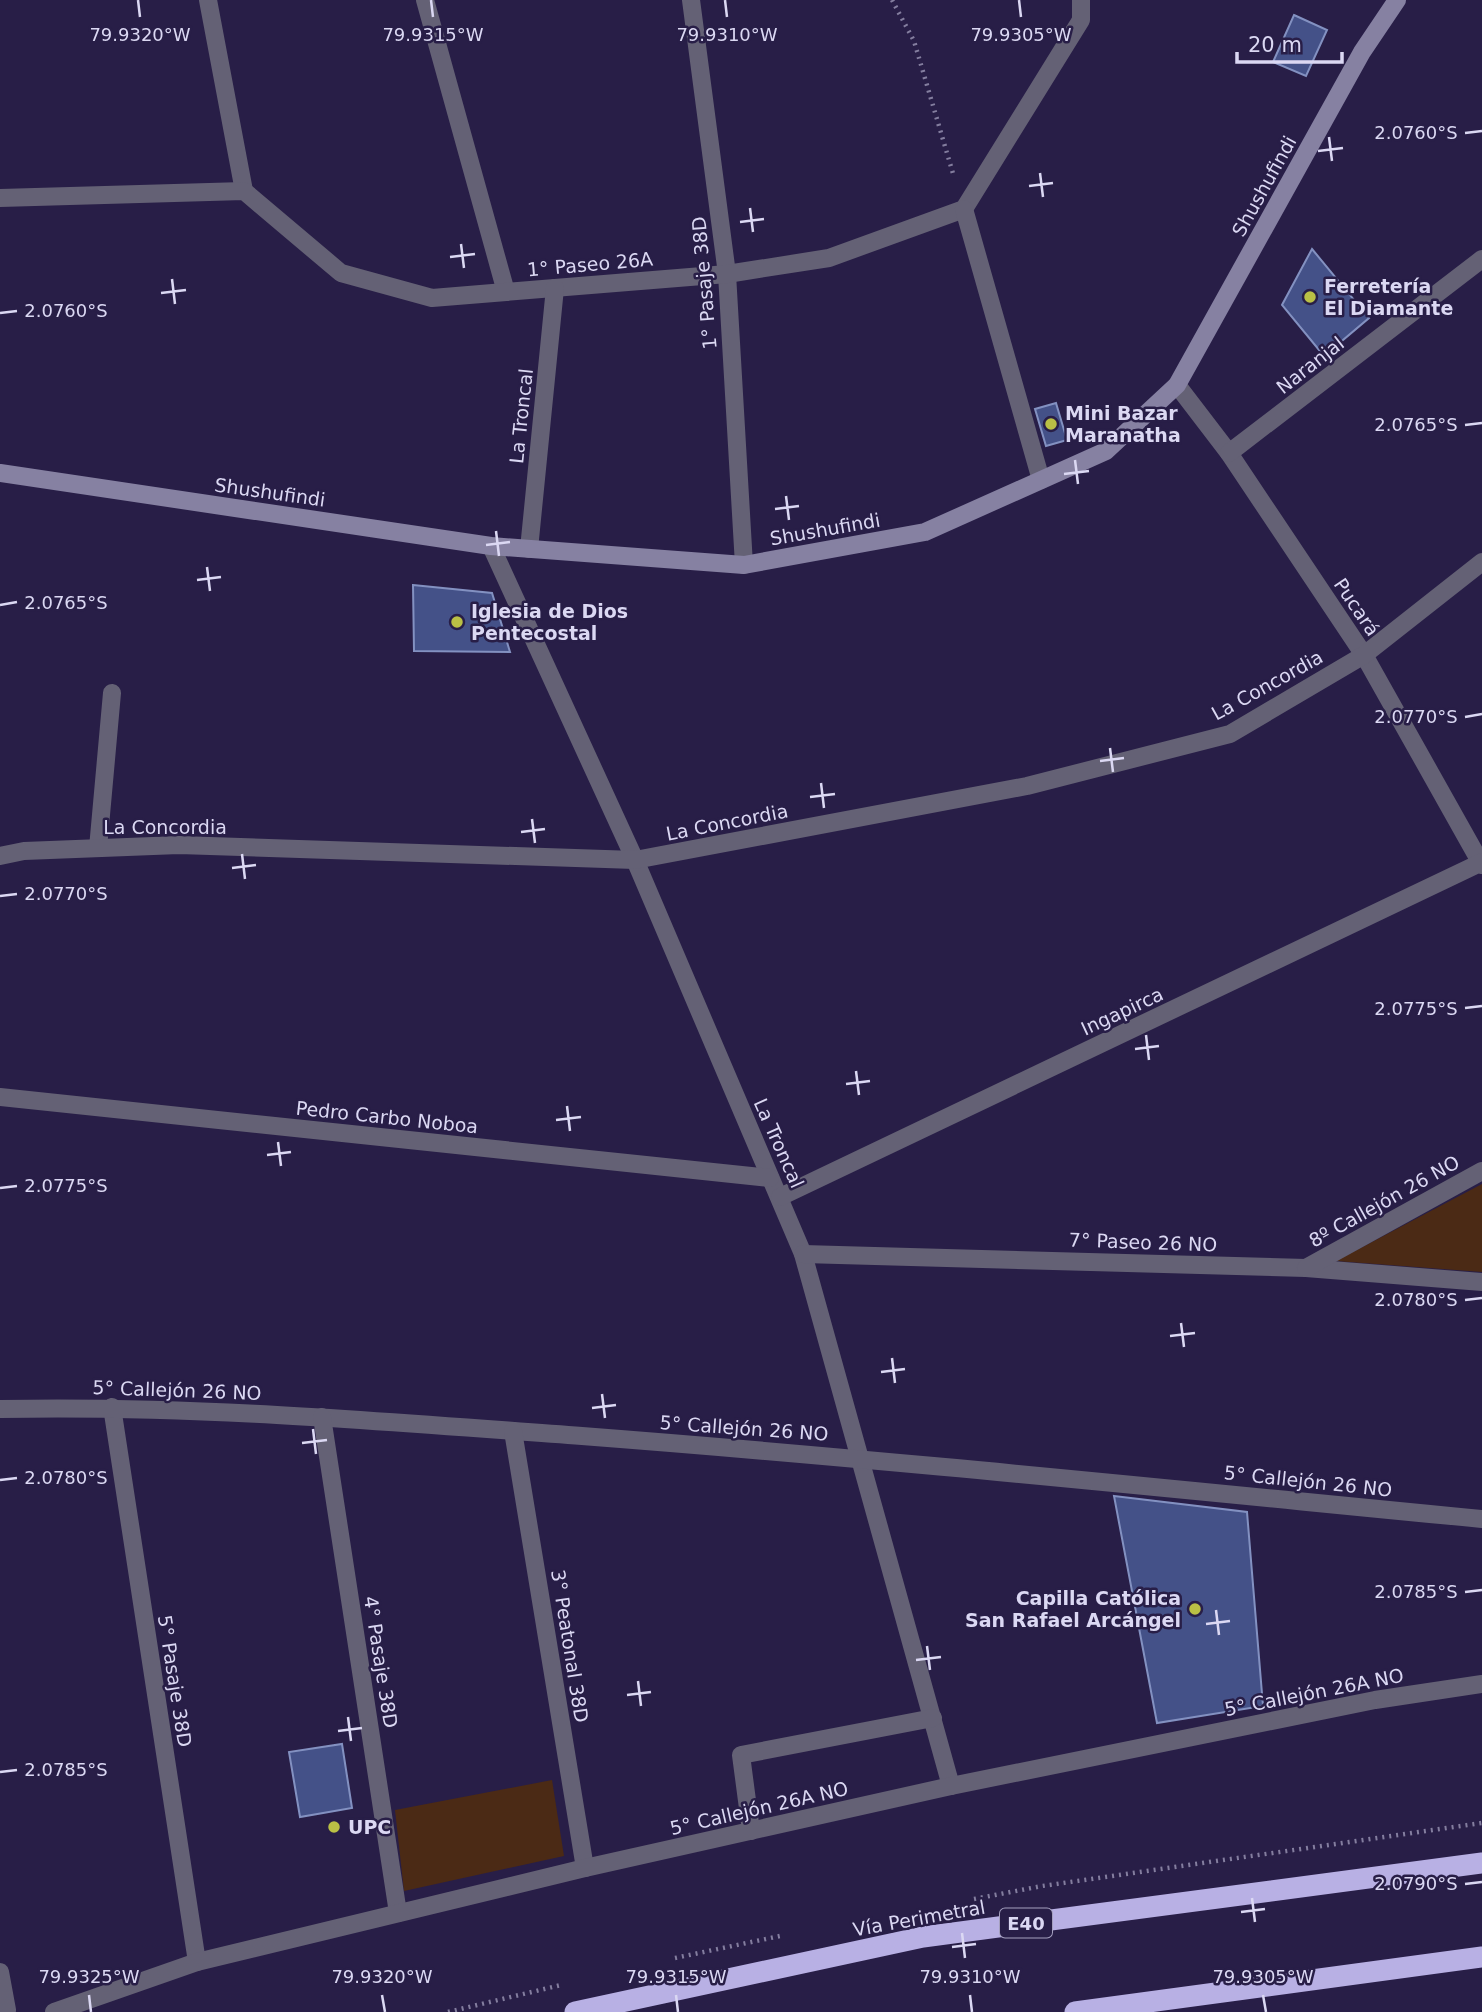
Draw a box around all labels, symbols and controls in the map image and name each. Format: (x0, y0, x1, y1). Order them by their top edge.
scale bar (1237, 21, 1342, 65)
text: 79.9320°W (89, 24, 191, 45)
text: 79.9315°W (382, 24, 484, 45)
text: 79.9310°W (676, 24, 778, 45)
text: 79.9305°W (970, 24, 1072, 45)
text: 20 m (1248, 33, 1302, 57)
text: 2.0760°S (1374, 122, 1458, 143)
street label: Shushufindi (1227, 132, 1301, 240)
street label: 1° Pasaje 38D (687, 216, 721, 350)
street label: 1° Paseo 26A (526, 248, 654, 280)
place label: Ferretería El Diamante (1324, 275, 1453, 319)
marker: Ferretería El Diamante (1302, 289, 1318, 305)
text: 2.0760°S (24, 300, 108, 321)
street label: Naranjal (1272, 332, 1348, 398)
street label: La Troncal (505, 367, 537, 465)
place label: Mini Bazar Maranatha (1065, 402, 1181, 446)
text: 2.0765°S (1374, 414, 1458, 435)
marker: Mini Bazar Maranatha (1043, 416, 1059, 432)
street label: Shushufindi (213, 473, 327, 511)
street label: Shushufindi (768, 508, 882, 550)
street label: Pucará (1330, 574, 1384, 640)
text: 2.0765°S (24, 592, 108, 613)
place label: Iglesia de Dios Pentecostal (471, 600, 628, 644)
marker: Iglesia de Dios Pentecostal (449, 614, 465, 630)
street label: La Concordia (1208, 645, 1326, 725)
text: 2.0770°S (1374, 706, 1458, 727)
street label: La Concordia (664, 799, 790, 845)
street label: La Concordia (103, 816, 227, 838)
text: 2.0770°S (24, 883, 108, 904)
street label: Ingapirca (1077, 982, 1167, 1040)
text: 2.0775°S (1374, 998, 1458, 1019)
street label: La Troncal (750, 1095, 808, 1191)
street label: Pedro Carbo Noboa (295, 1096, 479, 1138)
street label: 8º Callejón 26 NO (1305, 1151, 1463, 1251)
text: 2.0775°S (24, 1175, 108, 1196)
street label: 7° Paseo 26 NO (1068, 1228, 1218, 1256)
text: 2.0780°S (1374, 1289, 1458, 1310)
street label: 5° Callejón 26 NO (92, 1376, 262, 1404)
street label: 5° Callejón 26 NO (659, 1411, 829, 1445)
street label: 5° Callejón 26 NO (1223, 1461, 1393, 1501)
text: 2.0780°S (24, 1467, 108, 1488)
street label: 3° Peatonal 38D (547, 1568, 593, 1724)
text: 2.0785°S (1374, 1581, 1458, 1602)
place label: Capilla Católica San Rafael Arcángel (965, 1587, 1181, 1631)
street label: 4° Pasaje 38D (360, 1594, 402, 1730)
marker: Capilla Católica San Rafael Arcángel (1187, 1601, 1203, 1617)
street label: 5° Pasaje 38D (154, 1613, 196, 1749)
street label: 5° Callejón 26A NO (1222, 1664, 1406, 1720)
text: 2.0785°S (24, 1759, 108, 1780)
street label: 5° Callejón 26A NO (668, 1777, 850, 1839)
place label: UPC (348, 1816, 391, 1838)
marker: UPC (326, 1819, 342, 1835)
text: 2.0790°S (1374, 1873, 1458, 1894)
street label: Vía Perimetral (851, 1896, 987, 1940)
road number: E40 (1000, 1909, 1052, 1938)
text: 79.9325°W (38, 1966, 140, 1987)
text: 79.9320°W (331, 1966, 433, 1987)
text: 79.9315°W (625, 1966, 727, 1987)
text: 79.9310°W (919, 1966, 1021, 1987)
text: 79.9305°W (1212, 1966, 1314, 1987)

